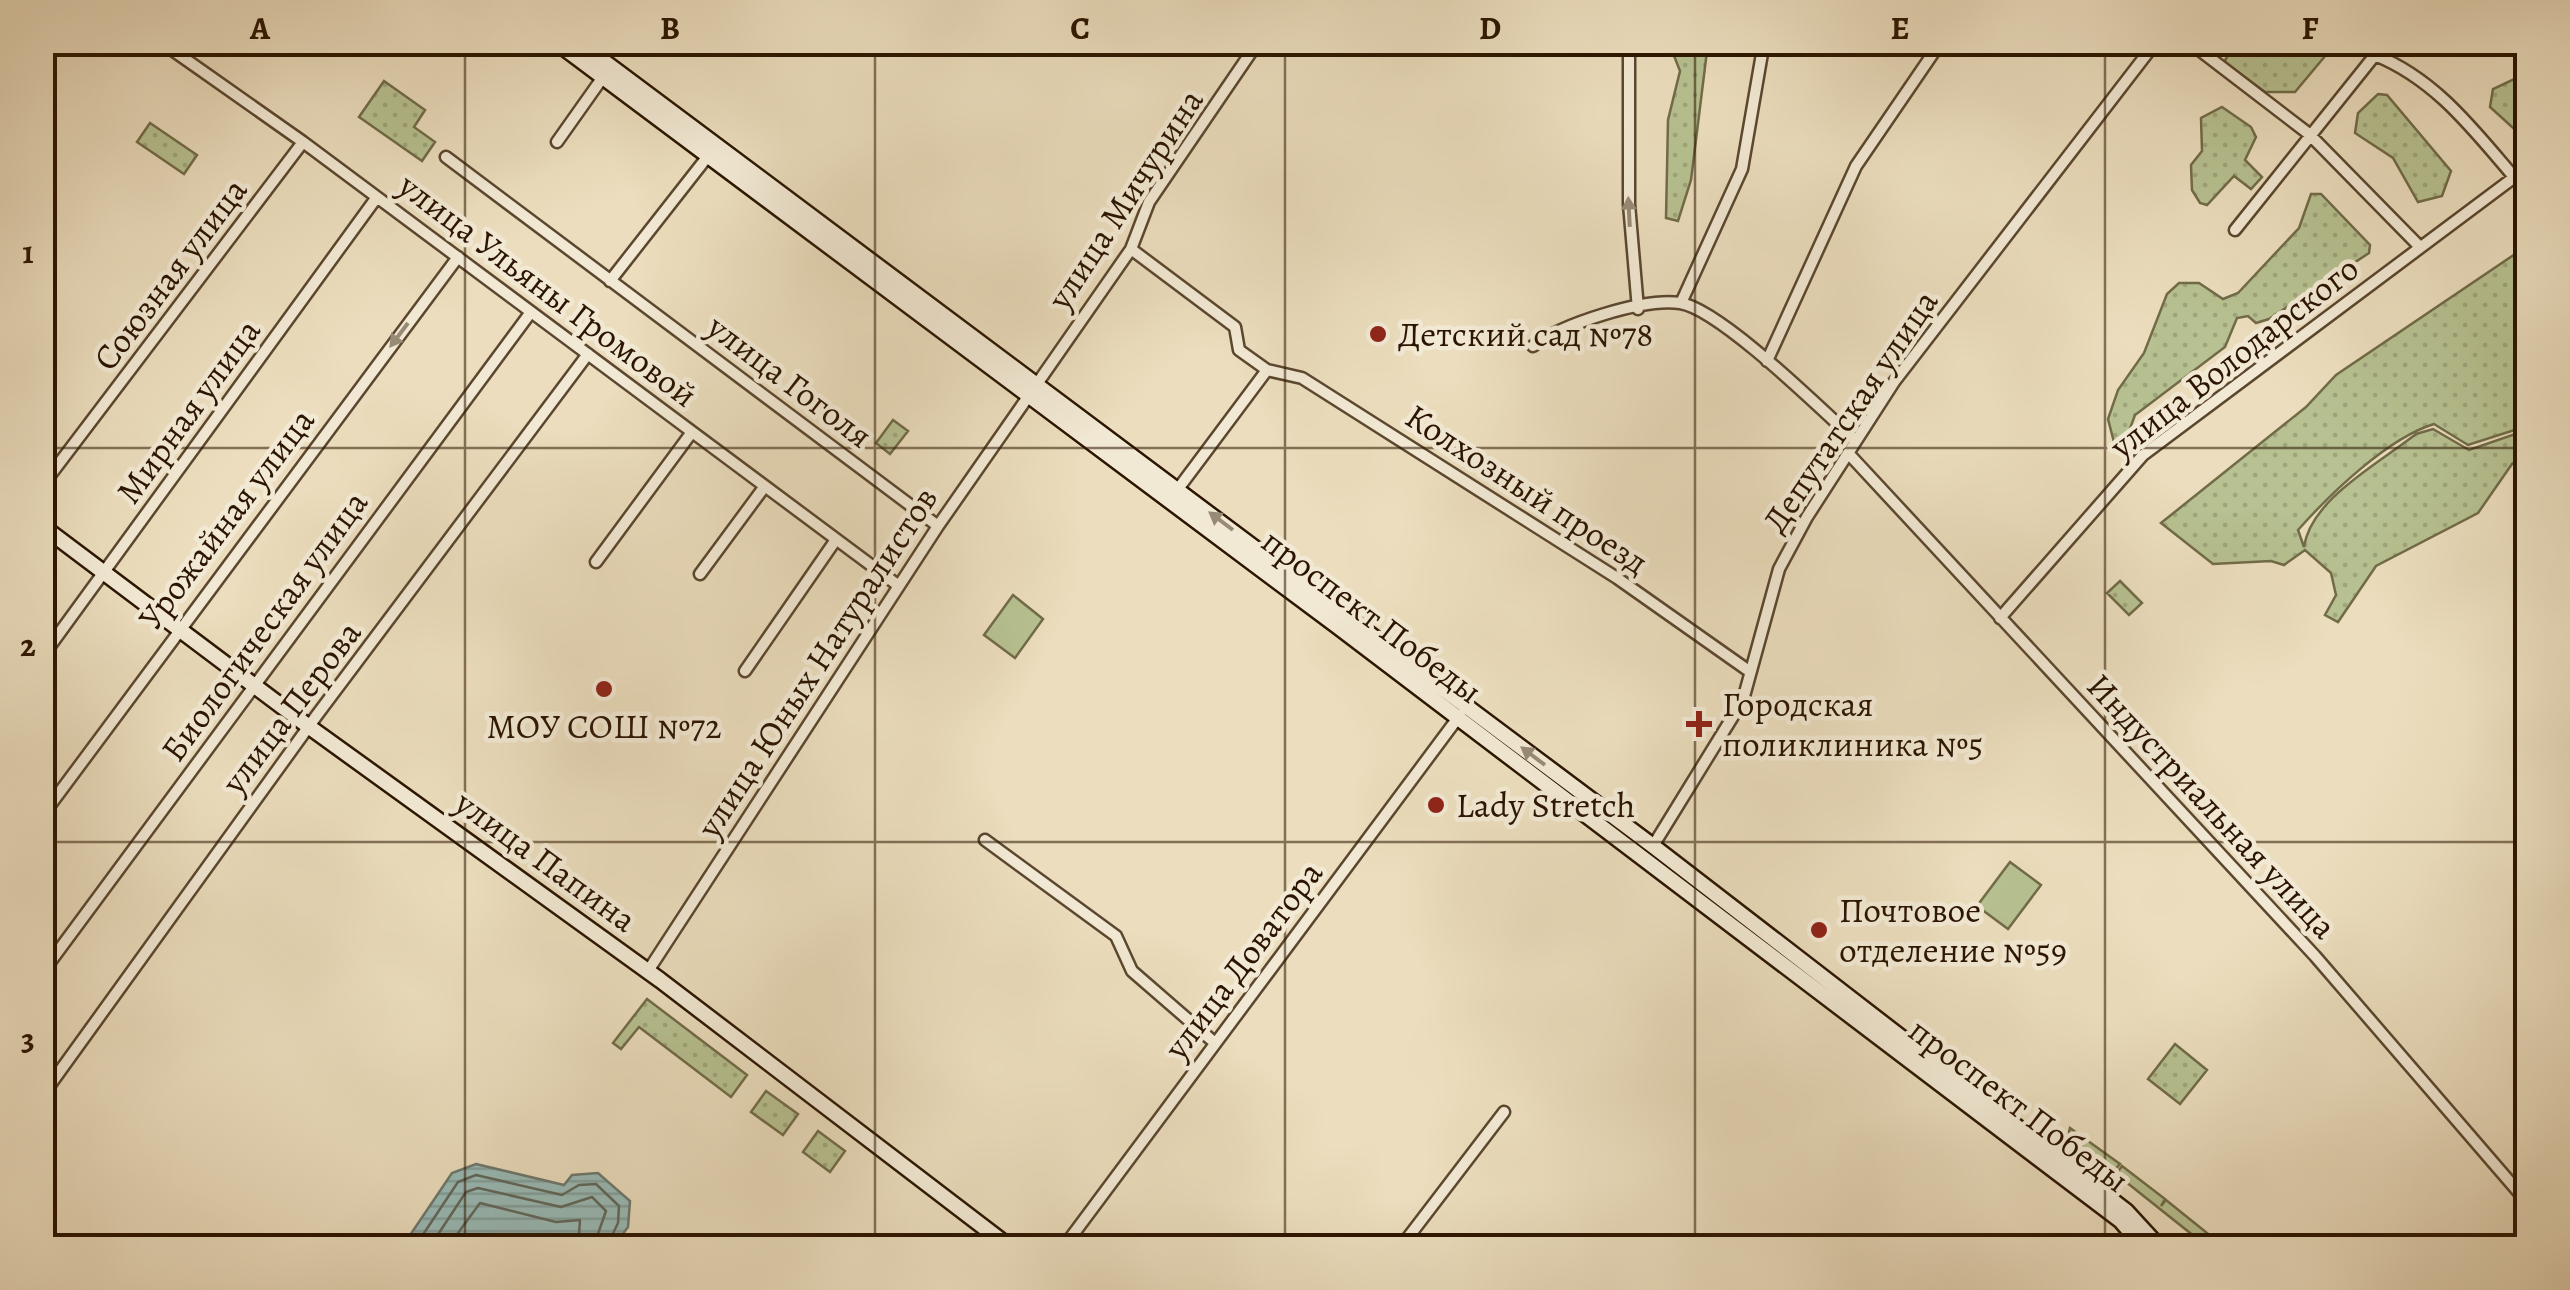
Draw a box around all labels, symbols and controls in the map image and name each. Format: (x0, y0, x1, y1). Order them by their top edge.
text: A (249, 6, 271, 50)
text: B (660, 6, 680, 50)
text: C (1070, 6, 1090, 50)
text: D (1479, 6, 1501, 50)
text: E (1890, 6, 1910, 50)
text: F (2302, 6, 2319, 50)
street label: улица Мичурина (1035, 79, 1214, 319)
street label: улица Ульяны Громовой (388, 161, 707, 418)
street label: Союзная улица (82, 168, 258, 380)
one-way arrow (1621, 195, 1637, 227)
text: 1 (22, 230, 34, 274)
street label: улица Володарского (2099, 245, 2369, 470)
street label: Депутатская улица (1751, 280, 1949, 542)
street label: улица Гоголя (697, 302, 882, 459)
street label: Мирная улица (105, 309, 271, 513)
place label: Детский сад №78 (1398, 310, 1653, 358)
one-way arrow (389, 322, 409, 348)
marker: Детский сад №78 (1367, 323, 1389, 345)
street label: Колхозный проезд (1396, 392, 1658, 586)
street label: Урожайная улица (127, 398, 325, 640)
street label: улица Юных Натуралистов (685, 477, 949, 848)
street label: Биологическая улица (149, 481, 379, 771)
one-way arrow (1208, 512, 1234, 532)
street label: проспект Победы (1252, 517, 1492, 715)
street label: улица Перова (209, 611, 372, 804)
text: 2 (20, 623, 36, 667)
street label: Индустриальная улица (2076, 663, 2348, 949)
marker: МОУ СОШ №72 (593, 678, 615, 700)
place label: Городская поликлиника №5 (1722, 680, 1983, 768)
place label: МОУ СОШ №72 (486, 702, 722, 750)
marker: Городская поликлиника №5 (1686, 711, 1712, 737)
one-way arrow (1520, 746, 1546, 766)
street label: улица Папина (445, 778, 646, 943)
place label: Lady Stretch (1456, 781, 1635, 829)
marker: Lady Stretch (1425, 794, 1447, 816)
street label: улица Доватора (1152, 851, 1333, 1070)
place label: Почтовое отделение №59 (1839, 886, 2067, 974)
marker: Почтовое отделение №59 (1808, 919, 1830, 941)
street label: проспект Победы (1899, 1006, 2139, 1204)
text: 3 (21, 1017, 35, 1061)

